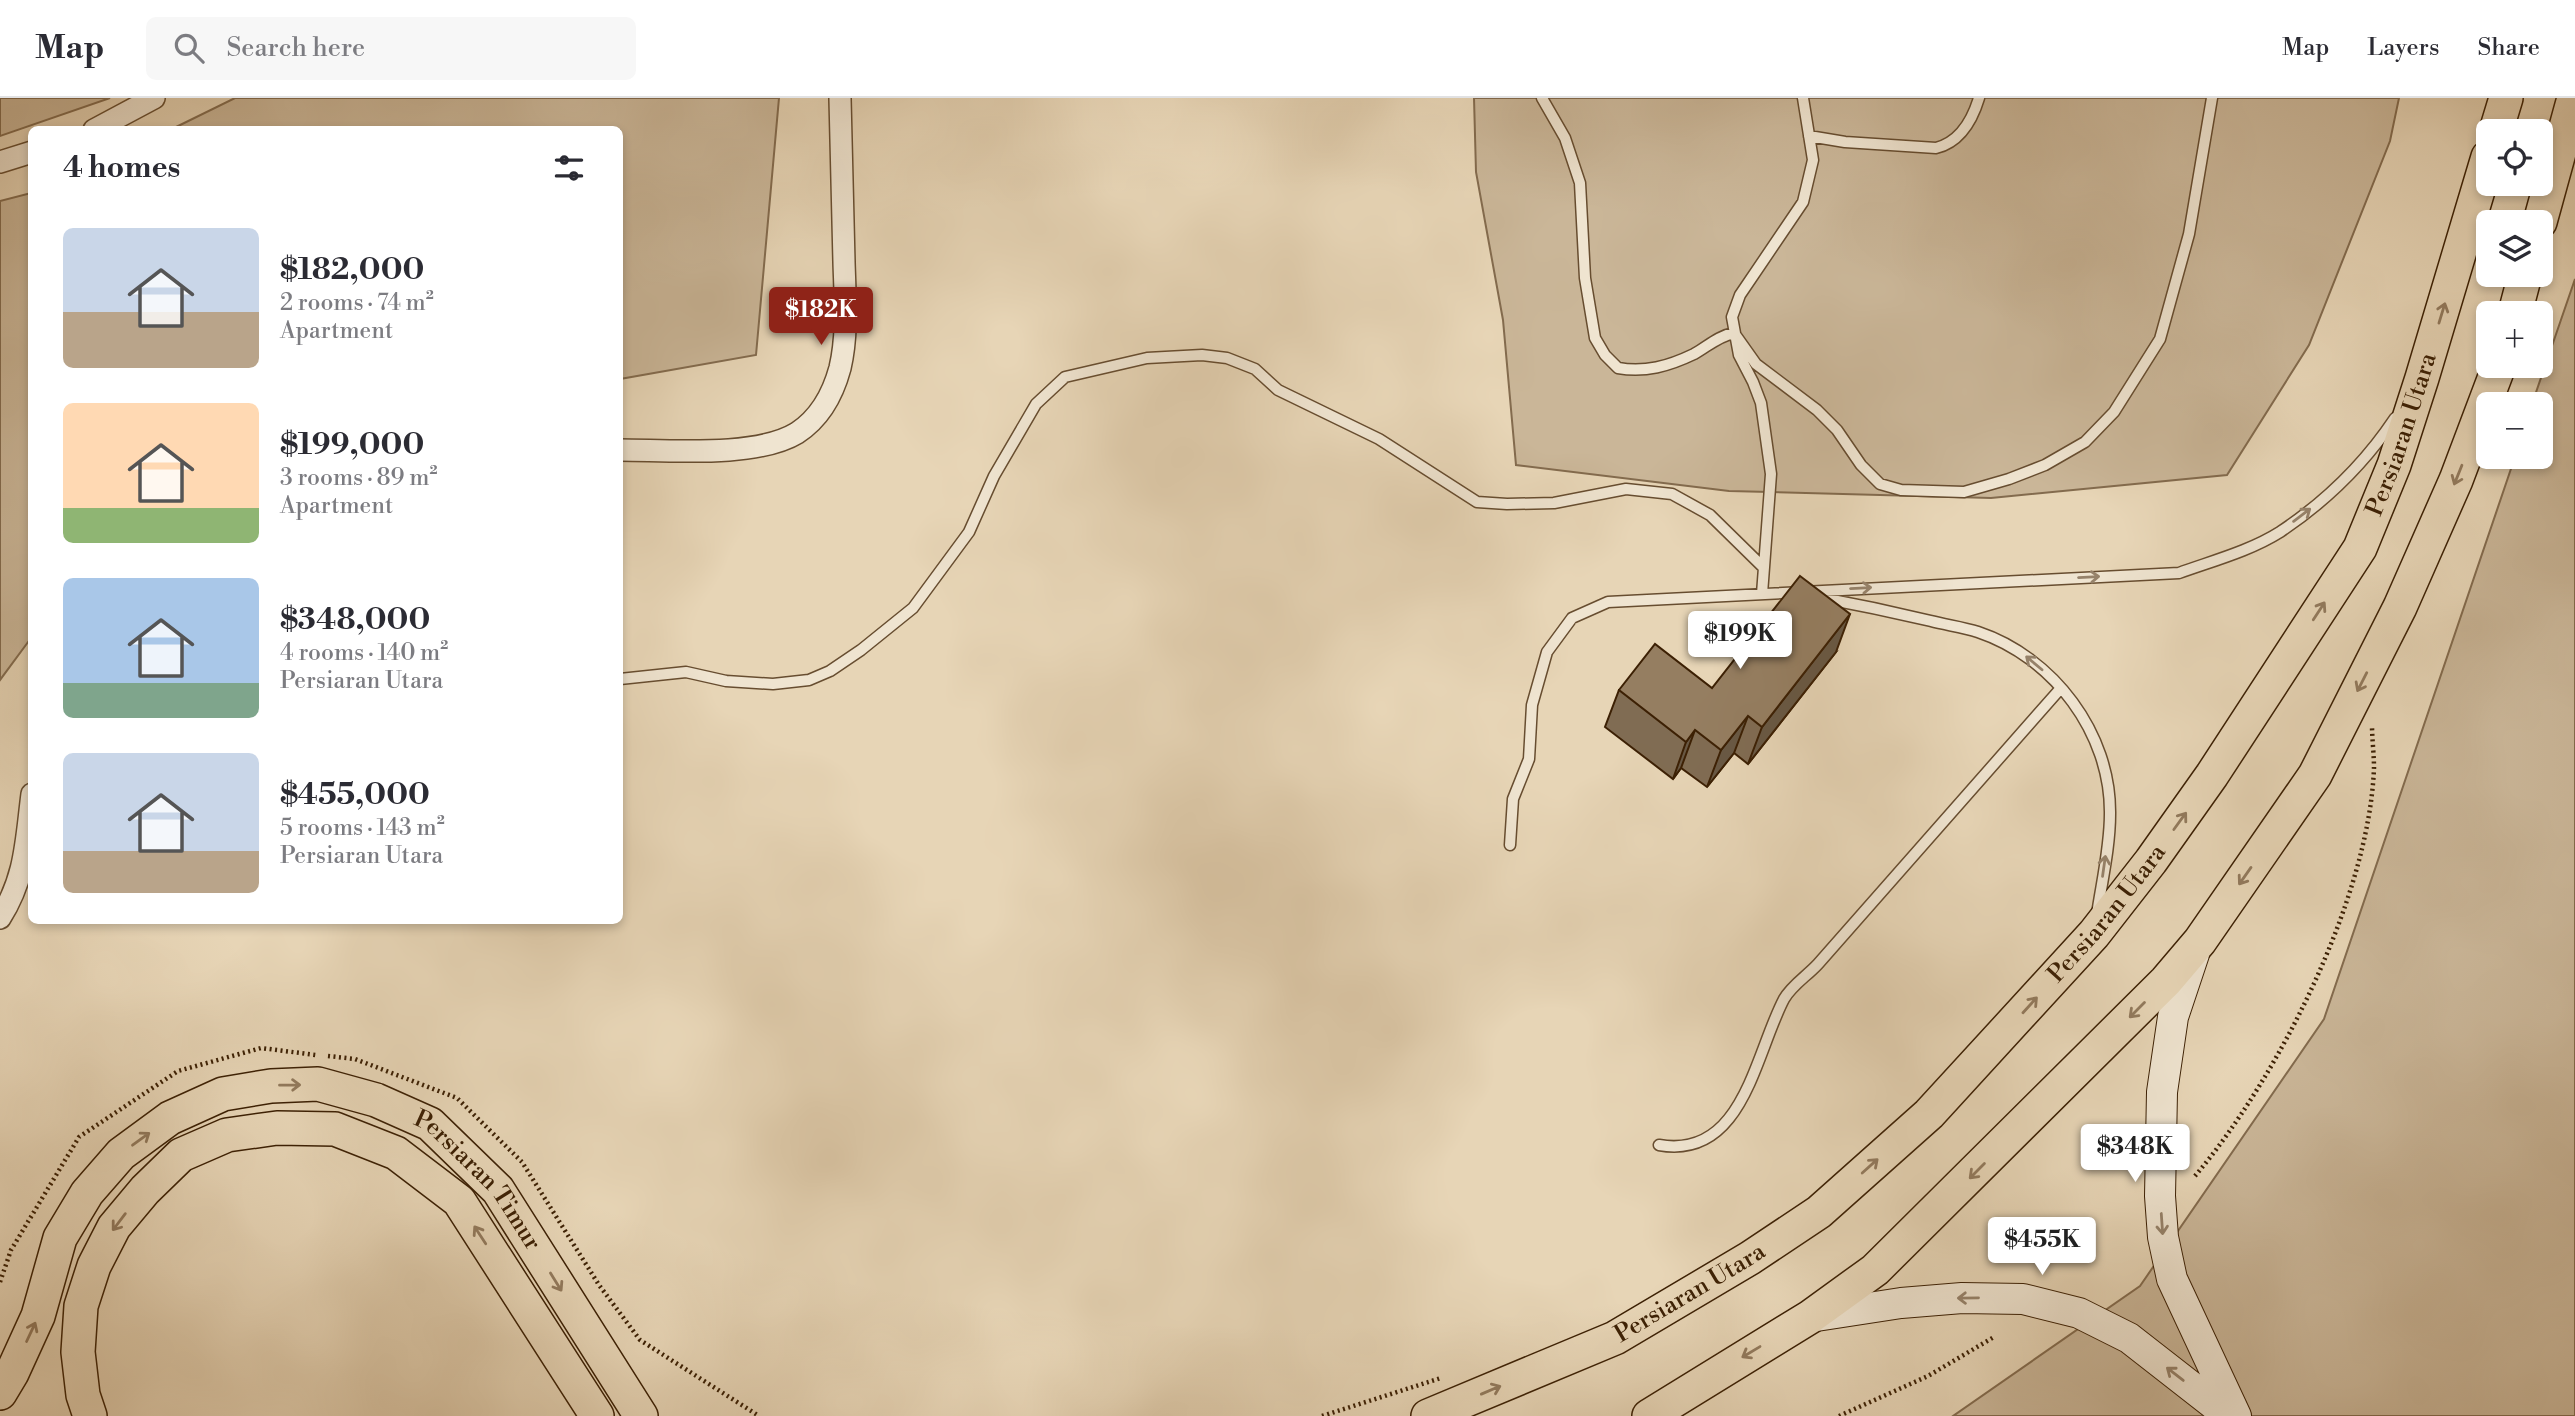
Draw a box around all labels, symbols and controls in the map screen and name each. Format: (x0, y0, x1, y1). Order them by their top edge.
search box (146, 17, 636, 80)
text: Map (35, 28, 104, 69)
icon: search (170, 29, 208, 67)
text: Search here (226, 32, 365, 64)
text: Map (2282, 33, 2329, 63)
text: Layers (2367, 33, 2439, 63)
text: Share (2477, 33, 2540, 63)
map controls (2476, 119, 2553, 469)
button: locate (2476, 119, 2553, 196)
text: 4 homes (63, 149, 180, 187)
icon: filters (550, 149, 588, 187)
button: layers (2476, 210, 2553, 287)
text: $182,000 (280, 251, 424, 289)
icon: home (119, 256, 203, 340)
pin: $182K (772, 288, 870, 347)
text: 2 rooms · 74 m² (280, 289, 434, 317)
text: $182K (785, 296, 857, 324)
button: + (2476, 301, 2553, 378)
one-way arrow (2436, 302, 2449, 324)
text: Apartment (280, 317, 393, 345)
street label: Persiaran Utara (2360, 349, 2444, 521)
button: − (2476, 392, 2553, 469)
text: $199,000 (280, 426, 424, 464)
icon: home (119, 431, 203, 515)
text: 3 rooms · 89 m² (280, 464, 437, 492)
one-way arrow (2450, 464, 2463, 486)
text: Apartment (280, 492, 393, 520)
one-way arrow (2293, 508, 2312, 523)
one-way arrow (2077, 570, 2100, 583)
one-way arrow (1850, 581, 1873, 594)
text: $348,000 (280, 601, 430, 639)
one-way arrow (2312, 602, 2326, 621)
icon: home (119, 606, 203, 690)
pin: $199K (1691, 612, 1789, 671)
text: $199K (1704, 620, 1776, 648)
text: 4 rooms · 140 m² (280, 639, 448, 667)
one-way arrow (2026, 655, 2044, 671)
text: Persiaran Utara (280, 667, 443, 695)
one-way arrow (2355, 671, 2369, 692)
text: $455,000 (280, 776, 430, 814)
icon: home (119, 781, 203, 865)
one-way arrow (2173, 812, 2187, 831)
text: 5 rooms · 143 m² (280, 814, 445, 842)
street label: Persiaran Utara (2042, 838, 2173, 989)
text: Persiaran Utara (280, 842, 443, 870)
one-way arrow (2098, 855, 2111, 878)
one-way arrow (2238, 866, 2252, 885)
one-way arrow (2022, 996, 2038, 1014)
one-way arrow (2129, 1001, 2146, 1018)
one-way arrow (279, 1078, 302, 1092)
street label: Persiaran Timur (409, 1104, 547, 1256)
pin: $348K (2086, 1124, 2184, 1184)
one-way arrow (131, 1132, 150, 1146)
text: $348K (2097, 1133, 2173, 1161)
one-way arrow (1861, 1158, 1879, 1174)
one-way arrow (1968, 1162, 1985, 1179)
one-way arrow (111, 1212, 126, 1231)
one-way arrow (2156, 1212, 2169, 1235)
pin: $455K (1993, 1218, 2091, 1277)
one-way arrow (473, 1226, 488, 1245)
text: $455K (2004, 1226, 2080, 1254)
street label: Persiaran Utara (1609, 1236, 1772, 1350)
one-way arrow (550, 1271, 564, 1291)
one-way arrow (1956, 1292, 1979, 1305)
one-way arrow (25, 1322, 38, 1343)
one-way arrow (1741, 1345, 1761, 1359)
one-way arrow (2167, 1366, 2185, 1381)
one-way arrow (1480, 1383, 1501, 1396)

